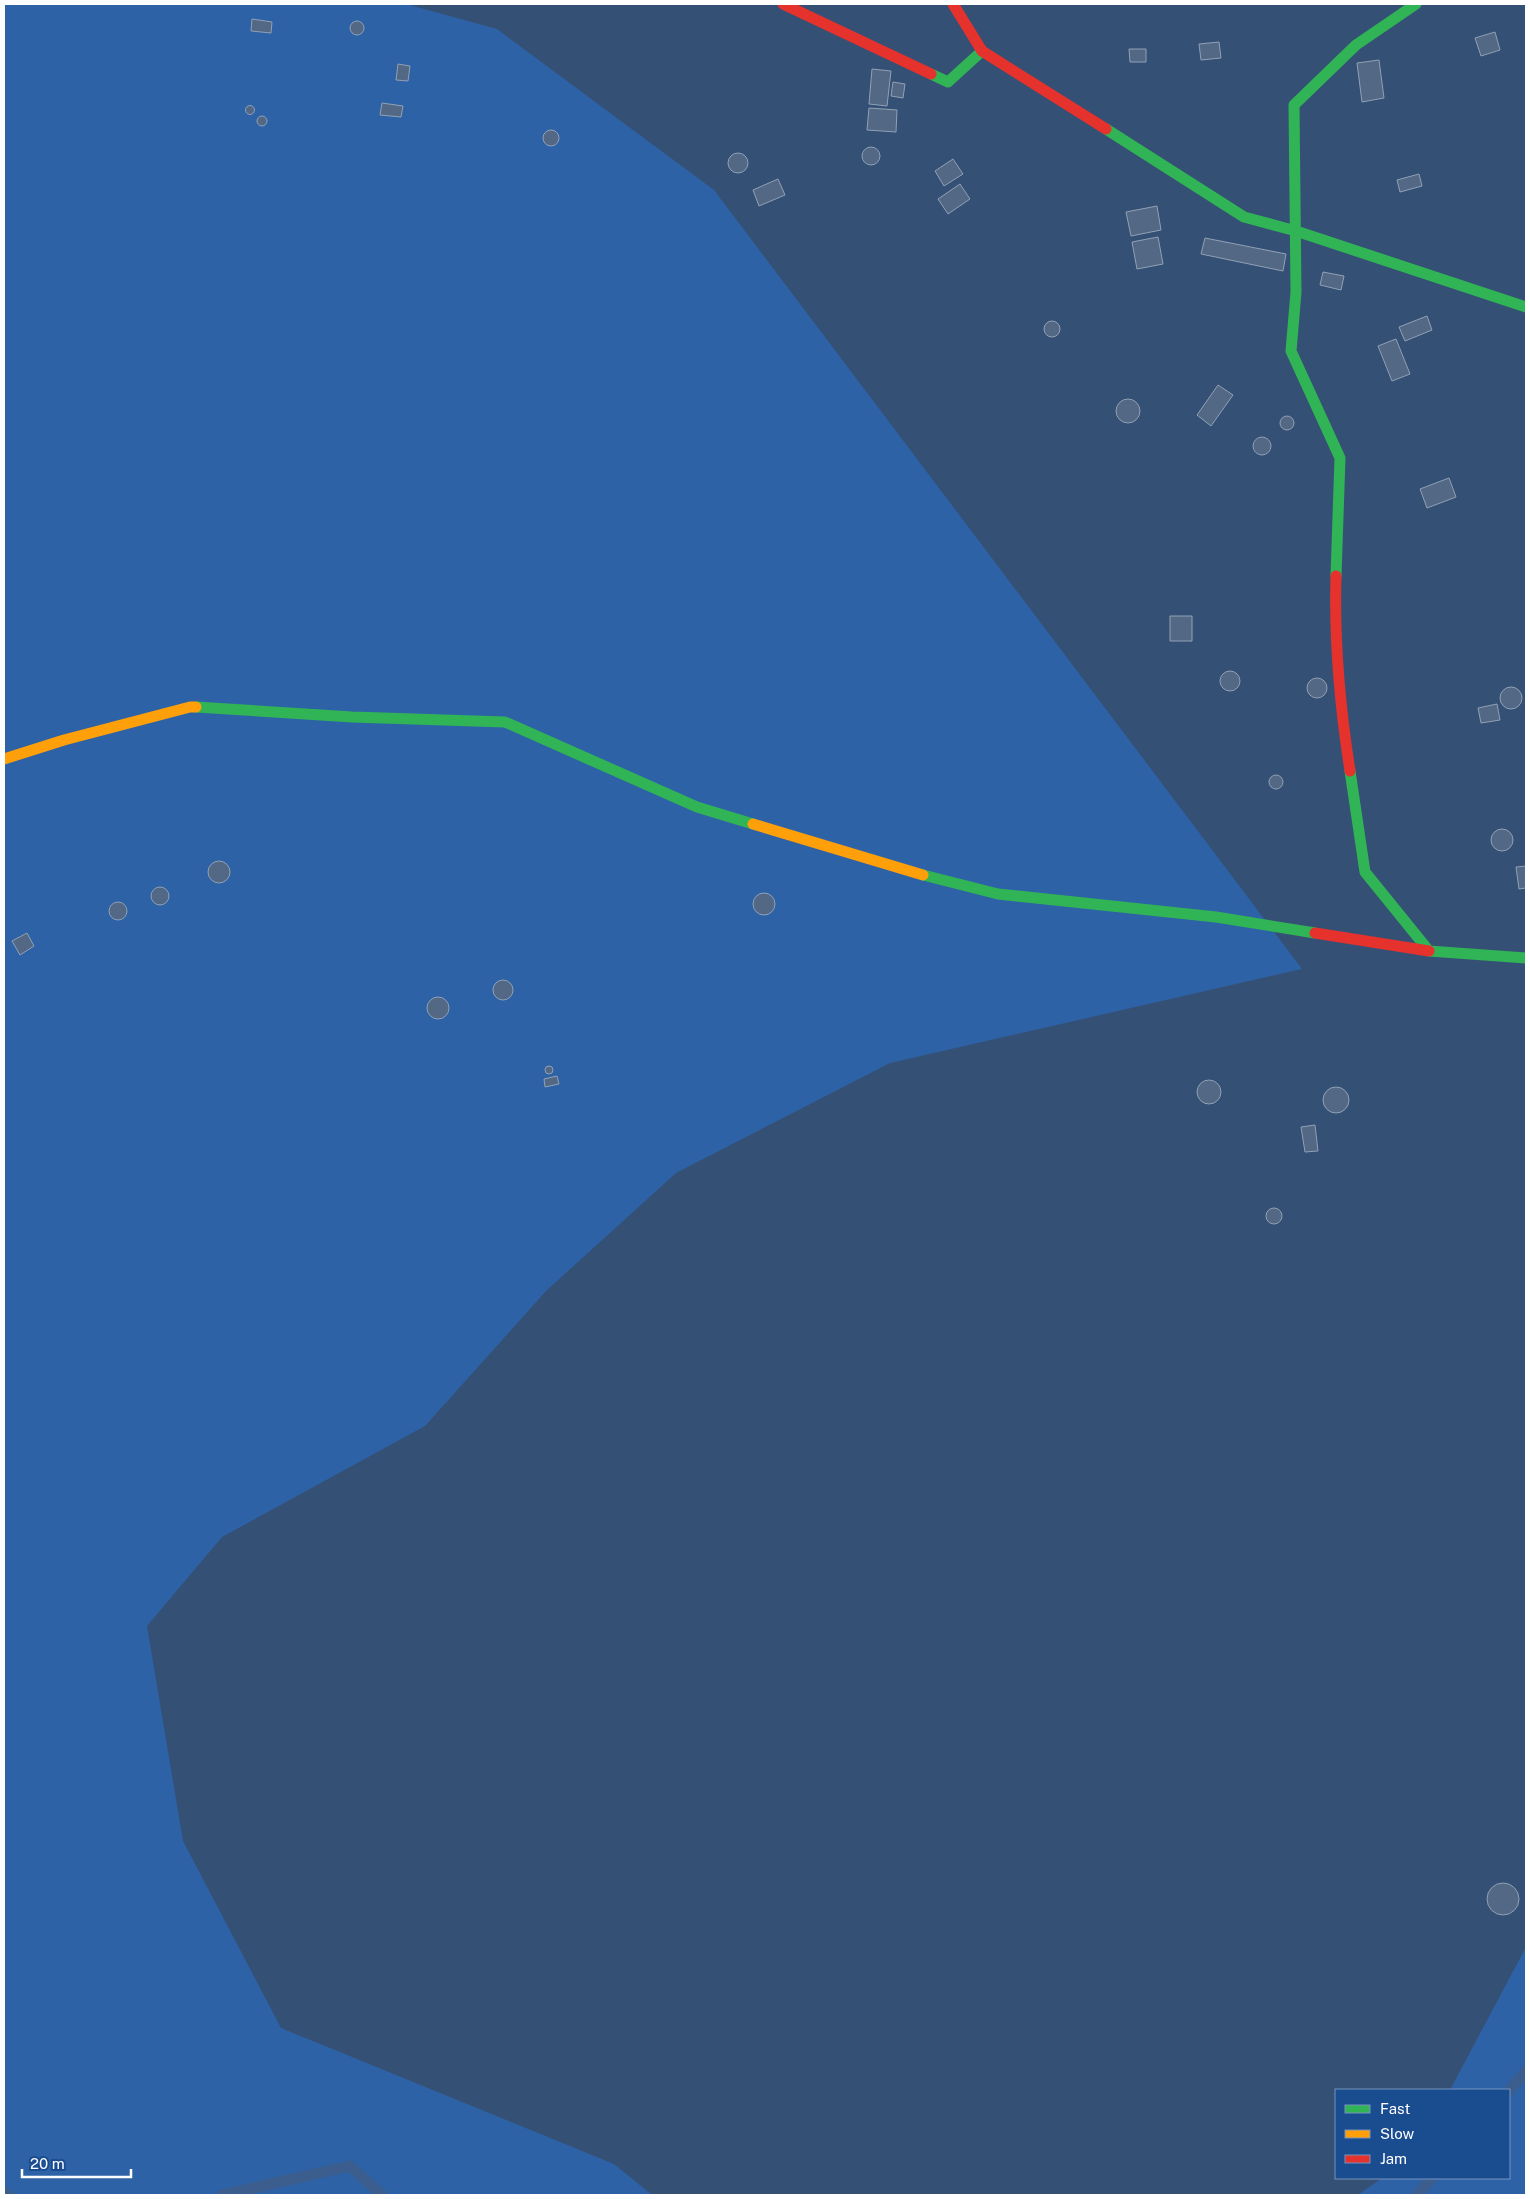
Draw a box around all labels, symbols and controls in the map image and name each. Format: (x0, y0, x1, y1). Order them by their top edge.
legend (1335, 2089, 1510, 2179)
text: Fast (1380, 2100, 1410, 2117)
text: Slow (1380, 2125, 1415, 2142)
scale bar (22, 2146, 131, 2178)
text: Jam (1380, 2150, 1407, 2167)
text: 20 m (30, 2155, 65, 2172)

